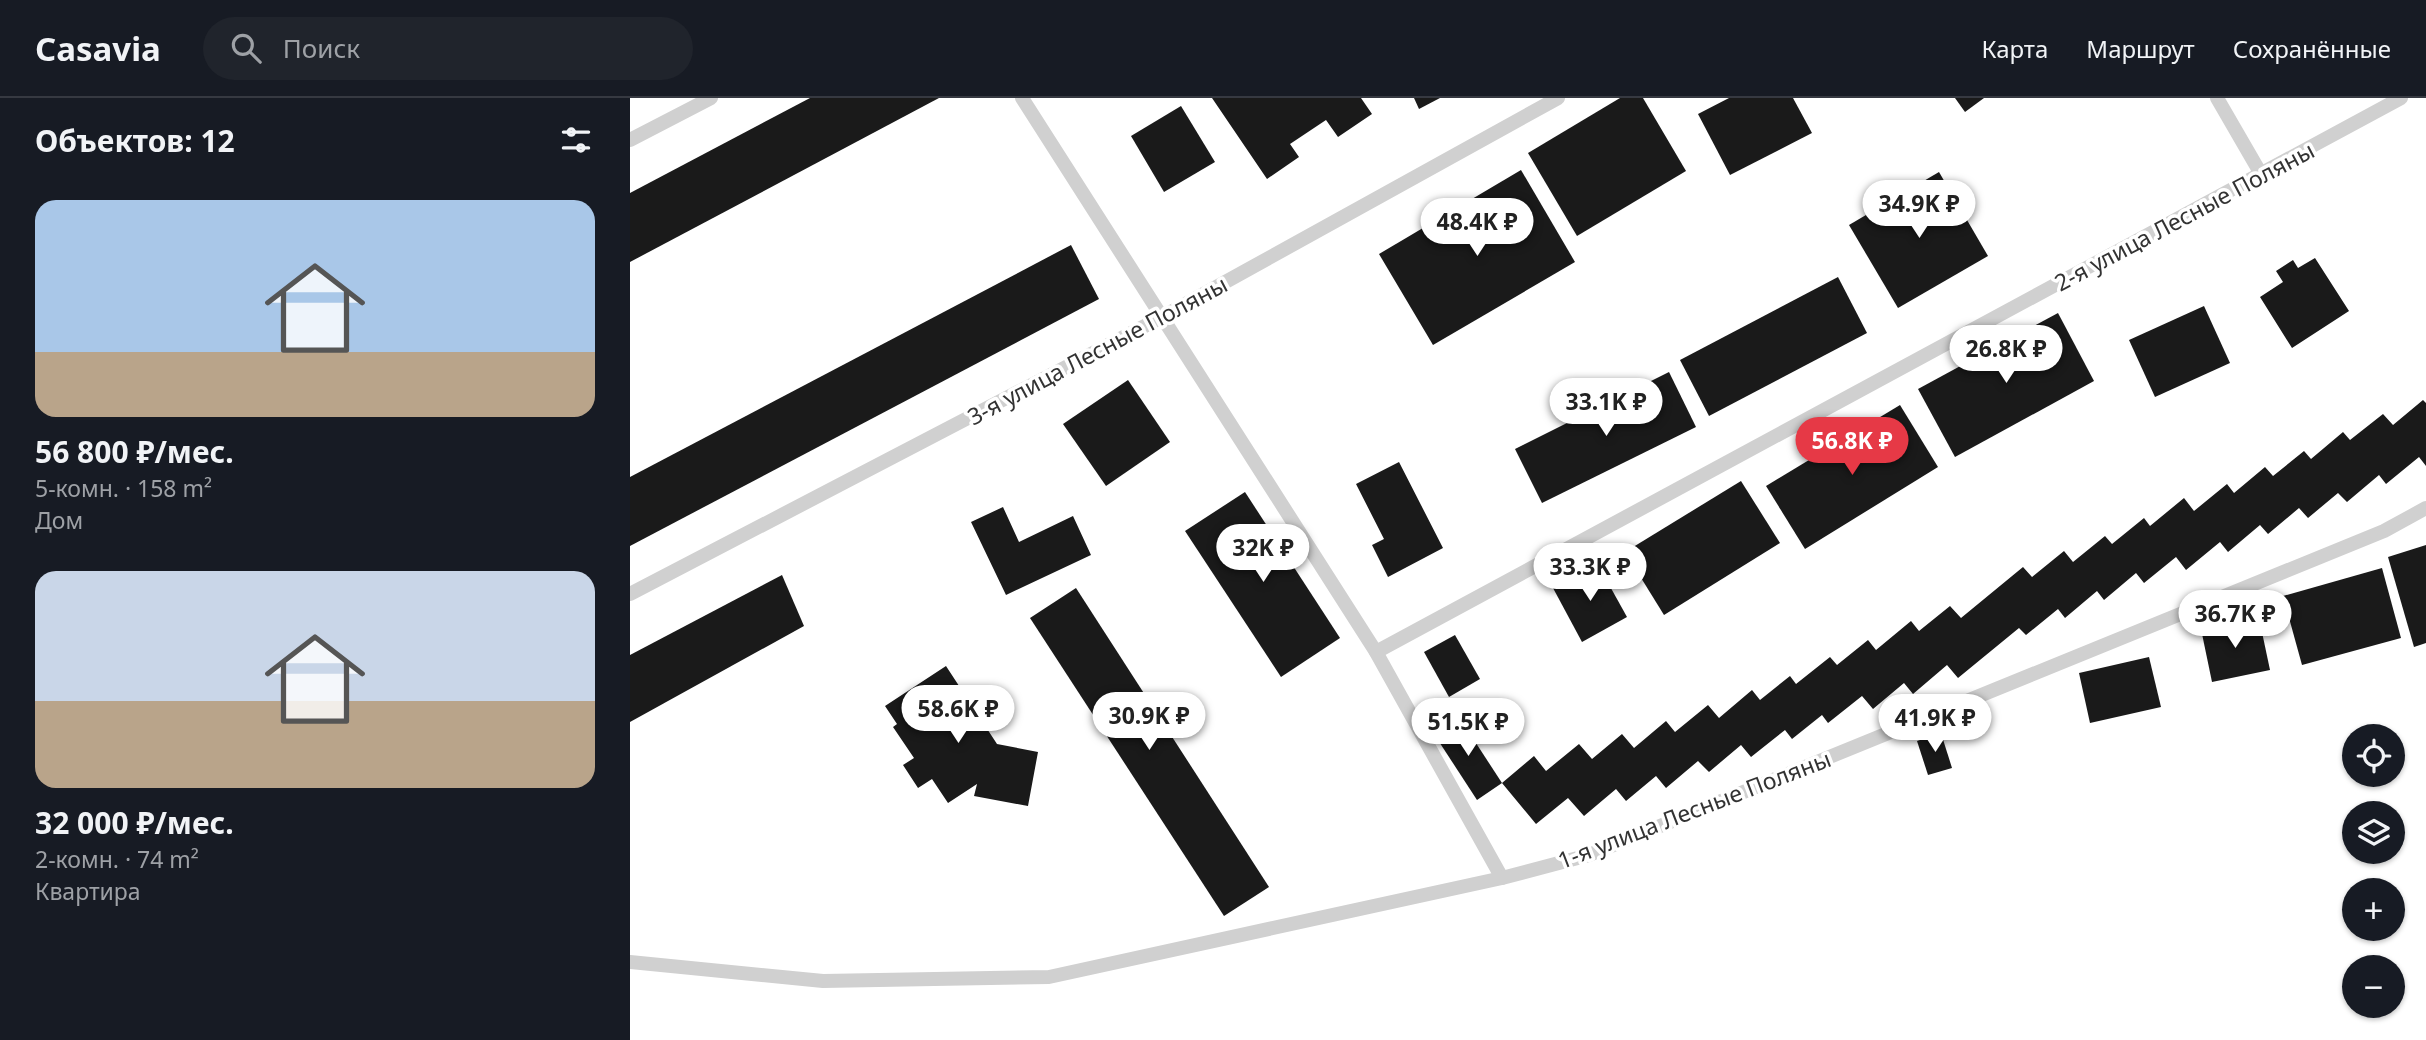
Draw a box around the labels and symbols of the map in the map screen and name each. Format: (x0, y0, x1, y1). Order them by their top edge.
street label: 2-я улица Лесные Поляны (2048, 134, 2320, 298)
pin: 34.9K ₽ (1854, 180, 1984, 240)
pin: 48.4K ₽ (1412, 198, 1542, 258)
street label: 3-я улица Лесные Поляны (961, 268, 1233, 432)
pin: 26.8K ₽ (1941, 326, 2071, 385)
pin: 33.1K ₽ (1541, 378, 1671, 438)
pin: 56.8K ₽ (1787, 418, 1917, 477)
pin: 32K ₽ (1214, 524, 1312, 584)
pin: 33.3K ₽ (1525, 544, 1655, 603)
pin: 36.7K ₽ (2170, 590, 2300, 650)
pin: 58.6K ₽ (893, 686, 1023, 745)
pin: 30.9K ₽ (1084, 692, 1214, 752)
pin: 41.9K ₽ (1870, 694, 2000, 754)
pin: 51.5K ₽ (1403, 698, 1533, 758)
street label: 1-я улица Лесные Поляны (1553, 742, 1835, 876)

